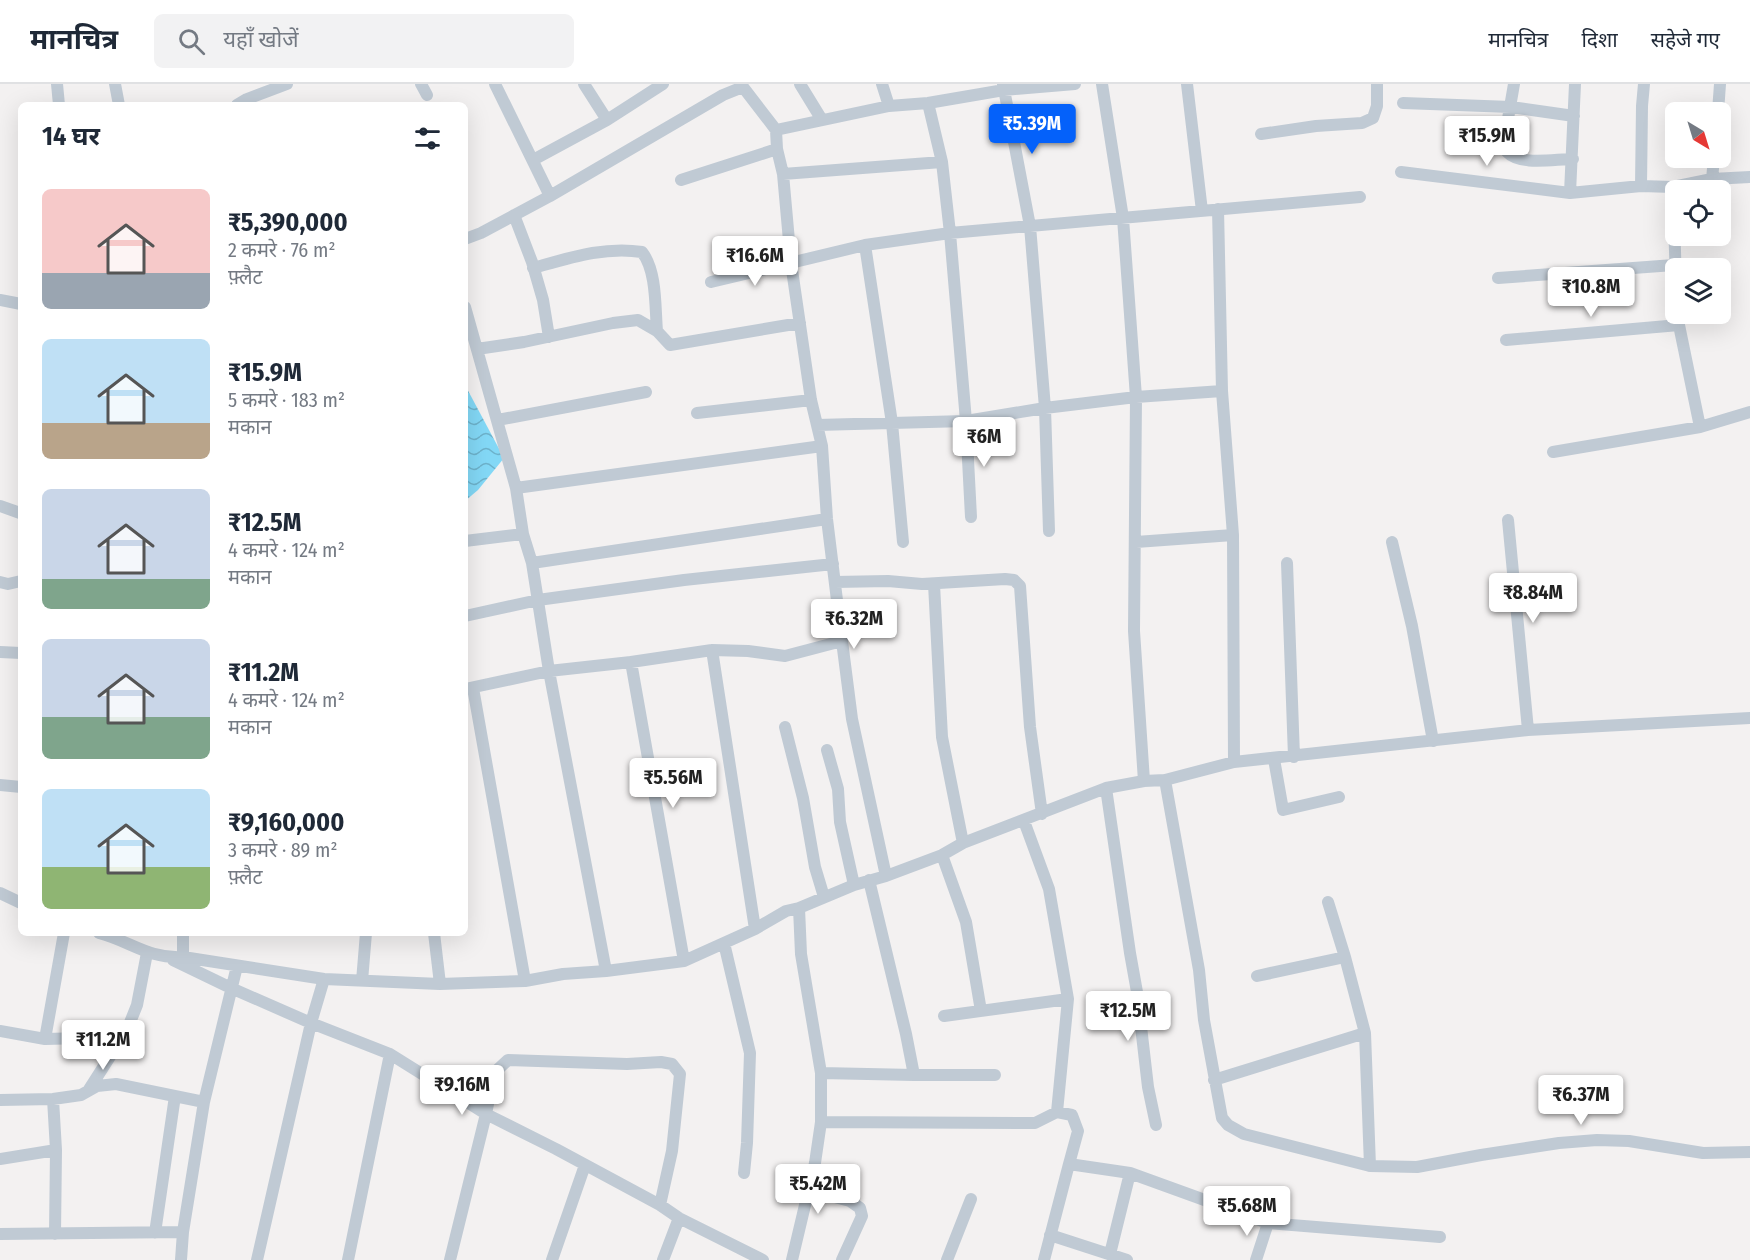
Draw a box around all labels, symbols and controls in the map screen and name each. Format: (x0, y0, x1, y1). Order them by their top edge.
search box (154, 14, 574, 68)
text: मानचित्र (30, 23, 118, 56)
icon: search (175, 25, 208, 58)
text: यहाँ खोजें (223, 26, 299, 53)
text: मानचित्र (1488, 27, 1548, 53)
text: दिशा (1581, 27, 1618, 53)
text: सहेजे गए (1651, 27, 1720, 53)
north arrow (1665, 102, 1731, 168)
map controls (1665, 102, 1731, 324)
pin: ₹5.39M (983, 104, 1081, 155)
text: ₹5.39M (1003, 111, 1061, 135)
pin: ₹15.9M (1438, 116, 1536, 167)
text: 14 घर (42, 121, 100, 152)
icon: filters (411, 122, 444, 155)
text: ₹15.9M (1459, 123, 1515, 147)
button: locate (1665, 180, 1731, 246)
text: ₹5,390,000 (228, 207, 348, 238)
icon: home (90, 213, 162, 285)
pin: ₹16.6M (706, 236, 804, 287)
text: 2 कमरे · 76 m² (228, 238, 335, 262)
text: ₹16.6M (726, 243, 784, 267)
button: layers (1665, 258, 1731, 324)
text: फ़्लैट (228, 265, 263, 289)
pin: ₹10.8M (1542, 267, 1640, 318)
text: ₹10.8M (1562, 274, 1620, 298)
text: ₹15.9M (228, 357, 302, 388)
icon: home (90, 363, 162, 435)
text: 5 कमरे · 183 m² (228, 388, 345, 412)
text: मकान (228, 415, 272, 439)
pin: ₹6M (955, 417, 1013, 468)
text: ₹6M (967, 424, 1001, 448)
text: ₹12.5M (228, 507, 301, 538)
icon: home (90, 513, 162, 585)
text: 4 कमरे · 124 m² (228, 538, 345, 562)
text: मकान (228, 565, 272, 589)
pin: ₹8.84M (1484, 573, 1582, 624)
text: ₹8.84M (1503, 580, 1563, 604)
pin: ₹6.32M (805, 599, 903, 650)
text: ₹6.32M (825, 606, 883, 630)
text: ₹11.2M (228, 657, 299, 688)
icon: home (90, 663, 162, 735)
text: 4 कमरे · 124 m² (228, 688, 345, 712)
text: मकान (228, 715, 272, 739)
pin: ₹5.56M (624, 758, 722, 809)
text: ₹5.56M (643, 765, 703, 789)
text: ₹9,160,000 (228, 807, 344, 838)
icon: home (90, 813, 162, 885)
text: 3 कमरे · 89 m² (228, 838, 338, 862)
text: फ़्लैट (228, 865, 263, 889)
pin: ₹12.5M (1079, 991, 1177, 1042)
text: ₹12.5M (1100, 998, 1156, 1022)
pin: ₹11.2M (54, 1020, 152, 1071)
text: ₹11.2M (76, 1027, 130, 1051)
pin: ₹9.16M (413, 1065, 511, 1116)
text: ₹9.16M (434, 1072, 490, 1096)
pin: ₹6.37M (1532, 1075, 1630, 1126)
text: ₹6.37M (1552, 1082, 1610, 1106)
pin: ₹5.42M (769, 1164, 867, 1215)
text: ₹5.42M (789, 1171, 847, 1195)
pin: ₹5.68M (1198, 1186, 1296, 1237)
text: ₹5.68M (1217, 1193, 1277, 1217)

